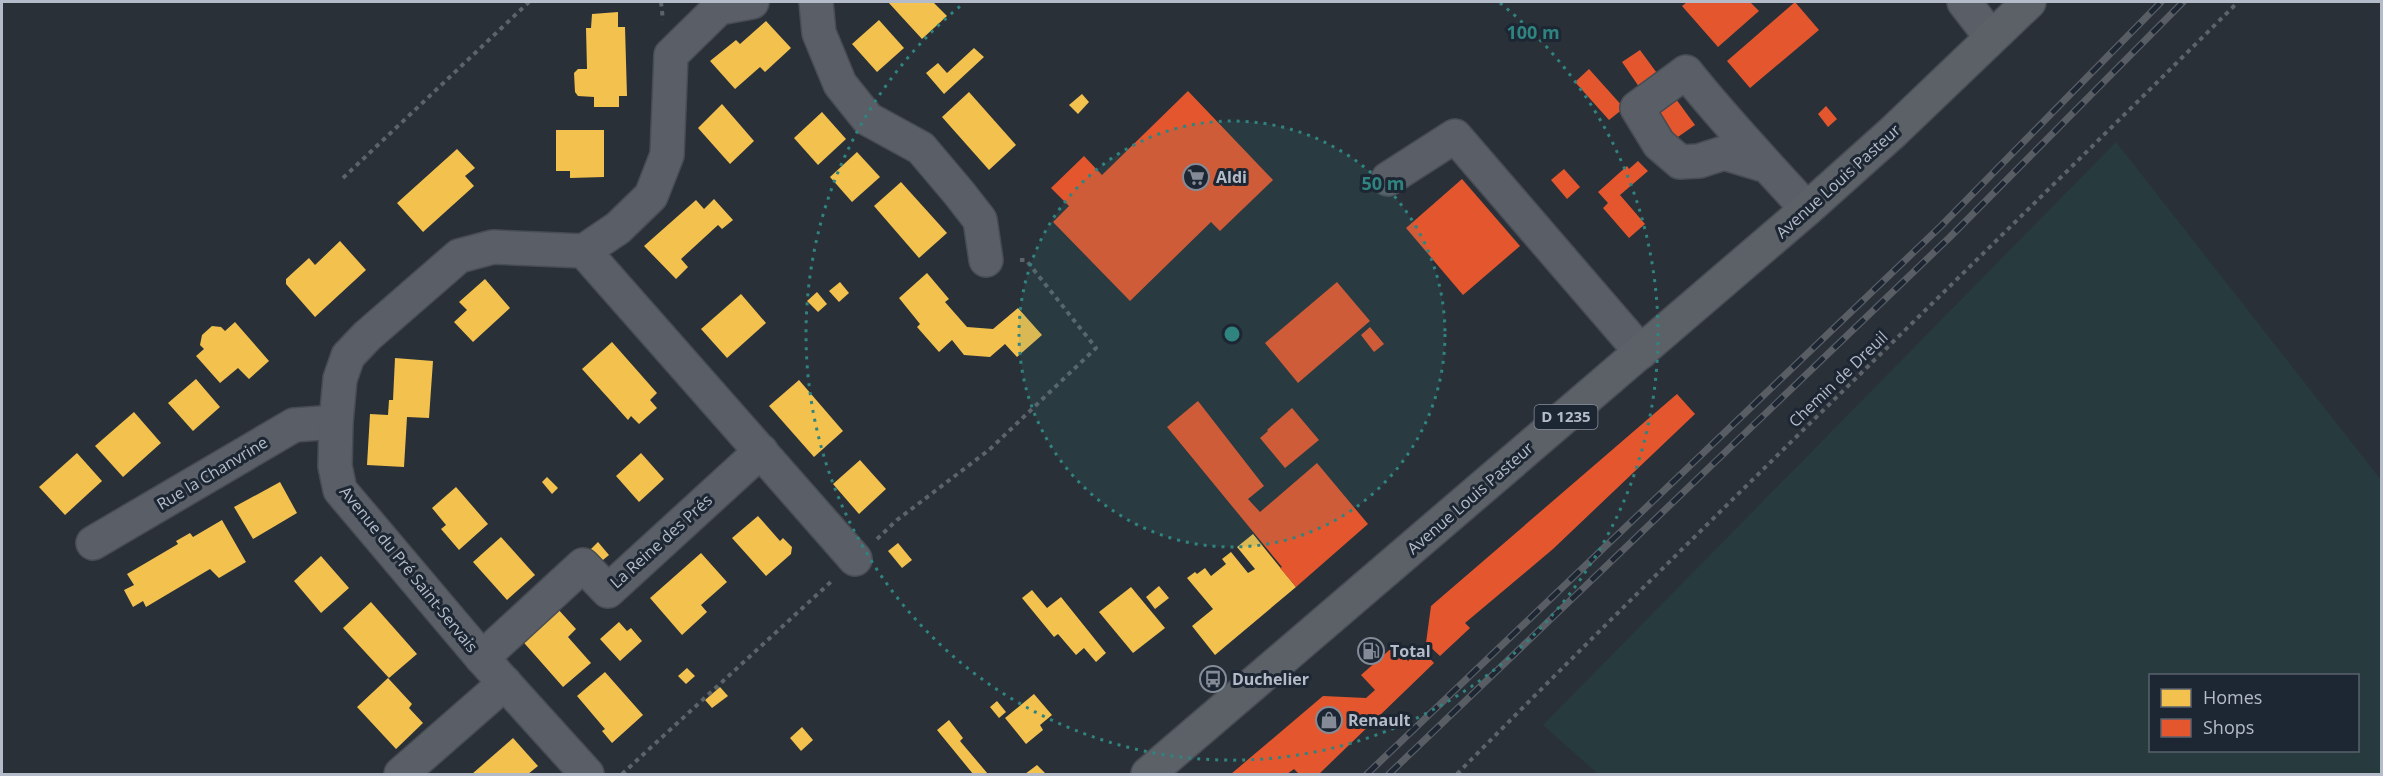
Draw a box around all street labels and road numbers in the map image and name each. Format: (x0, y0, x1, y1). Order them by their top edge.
street label: Avenue Louis Pasteur (1771, 119, 1905, 243)
street label: Chemin de Dreuil (1784, 326, 1892, 432)
road number: D 1235 (1534, 405, 1598, 429)
street label: Rue la Chanvrine (152, 431, 272, 515)
street label: Avenue Louis Pasteur (1402, 437, 1538, 559)
street label: Avenue du Pré Saint-Servais (335, 481, 483, 657)
street label: La Reine des Prés (605, 489, 717, 593)

